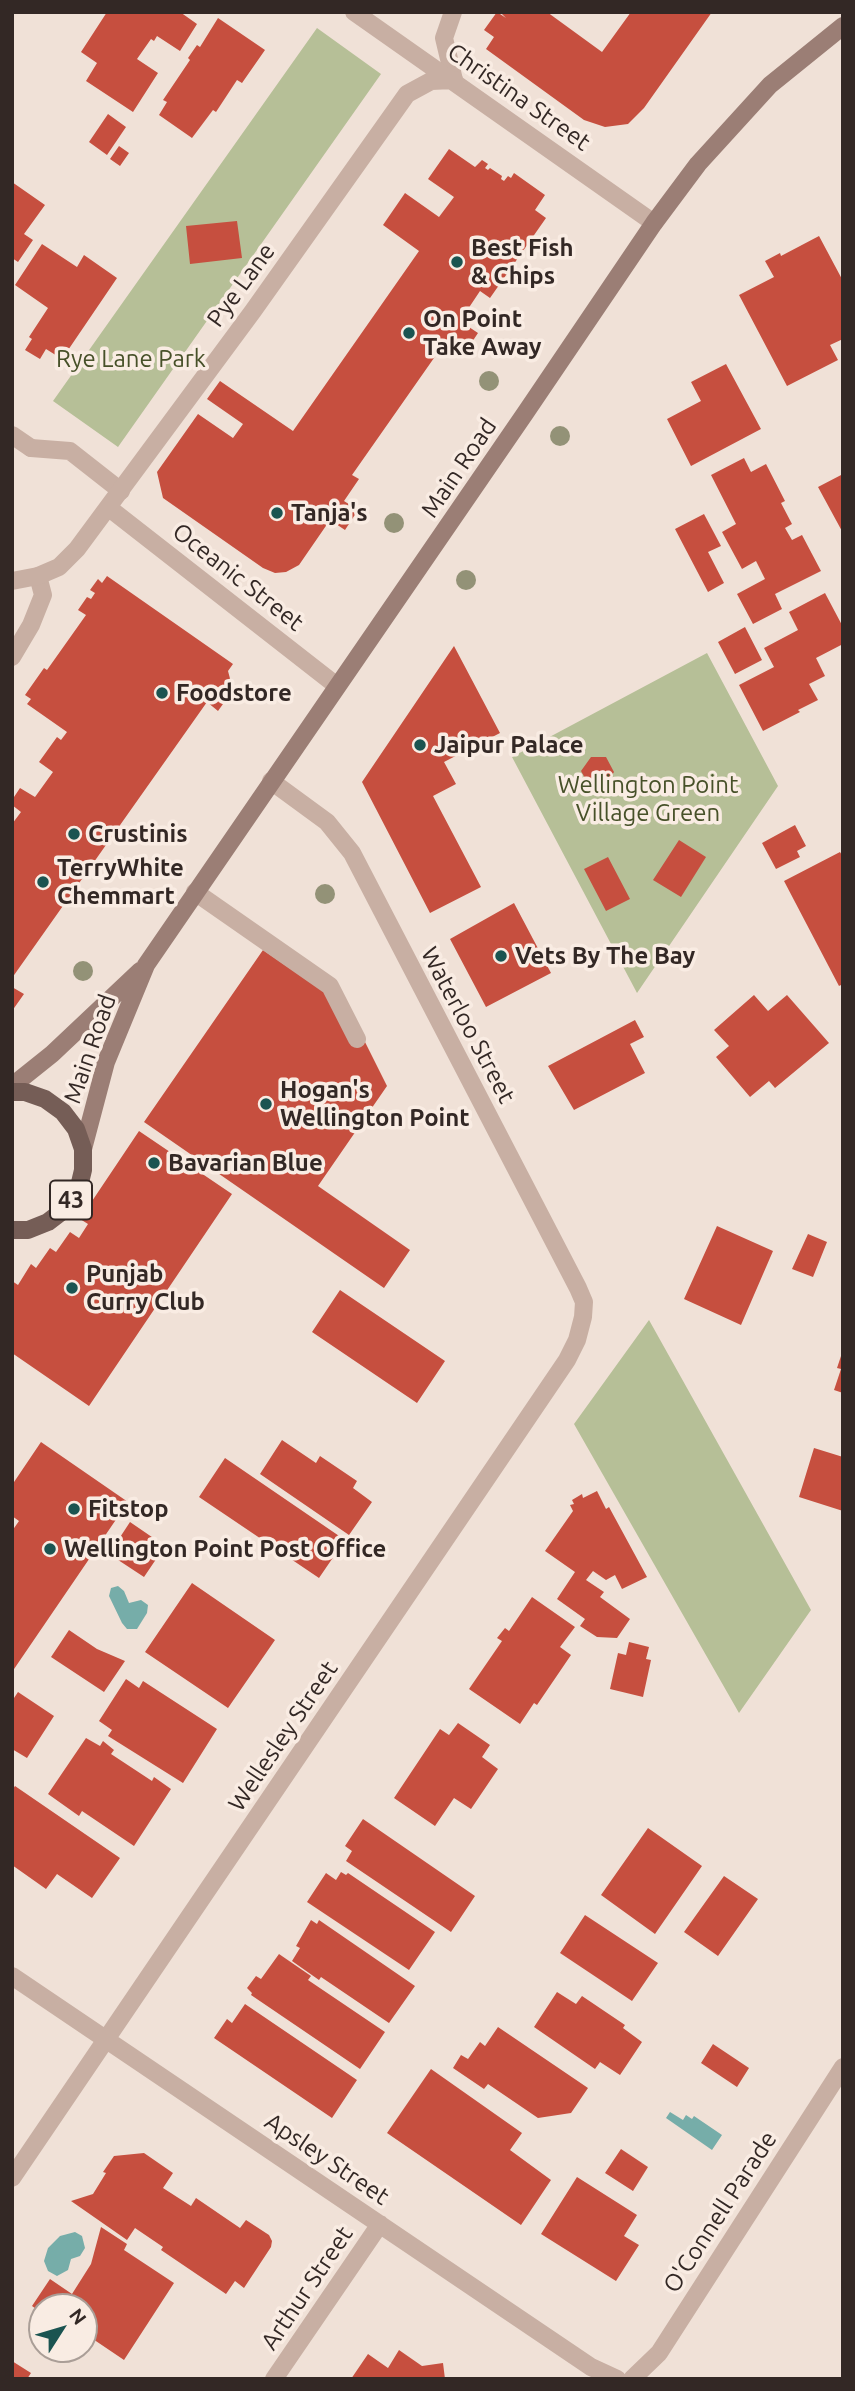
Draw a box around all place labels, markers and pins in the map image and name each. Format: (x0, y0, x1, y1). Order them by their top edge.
place label: Best Fish & Chips (471, 234, 574, 290)
marker: Best Fish & Chips (449, 254, 465, 270)
place label: On Point Take Away (423, 305, 542, 361)
marker: On Point Take Away (401, 325, 417, 341)
place label: Tanja's (291, 499, 367, 527)
marker: Tanja's (269, 505, 285, 521)
place label: Foodstore (176, 679, 292, 707)
marker: Foodstore (154, 685, 170, 701)
place label: Jaipur Palace (434, 731, 584, 759)
marker: Jaipur Palace (412, 737, 428, 753)
place label: Crustinis (88, 820, 188, 848)
marker: Crustinis (66, 826, 82, 842)
place label: TerryWhite Chemmart (57, 854, 184, 910)
marker: TerryWhite Chemmart (35, 874, 51, 890)
place label: Vets By The Bay (515, 942, 695, 970)
marker: Vets By The Bay (493, 948, 509, 964)
place label: Hogan's Wellington Point (280, 1076, 470, 1132)
marker: Hogan's Wellington Point (258, 1096, 274, 1112)
place label: Bavarian Blue (168, 1149, 323, 1177)
marker: Bavarian Blue (146, 1155, 162, 1171)
place label: Punjab Curry Club (86, 1260, 205, 1316)
marker: Punjab Curry Club (64, 1280, 80, 1296)
place label: Fitstop (88, 1495, 169, 1523)
marker: Fitstop (66, 1501, 82, 1517)
place label: Wellington Point Post Office (64, 1535, 386, 1563)
marker: Wellington Point Post Office (42, 1541, 58, 1557)

